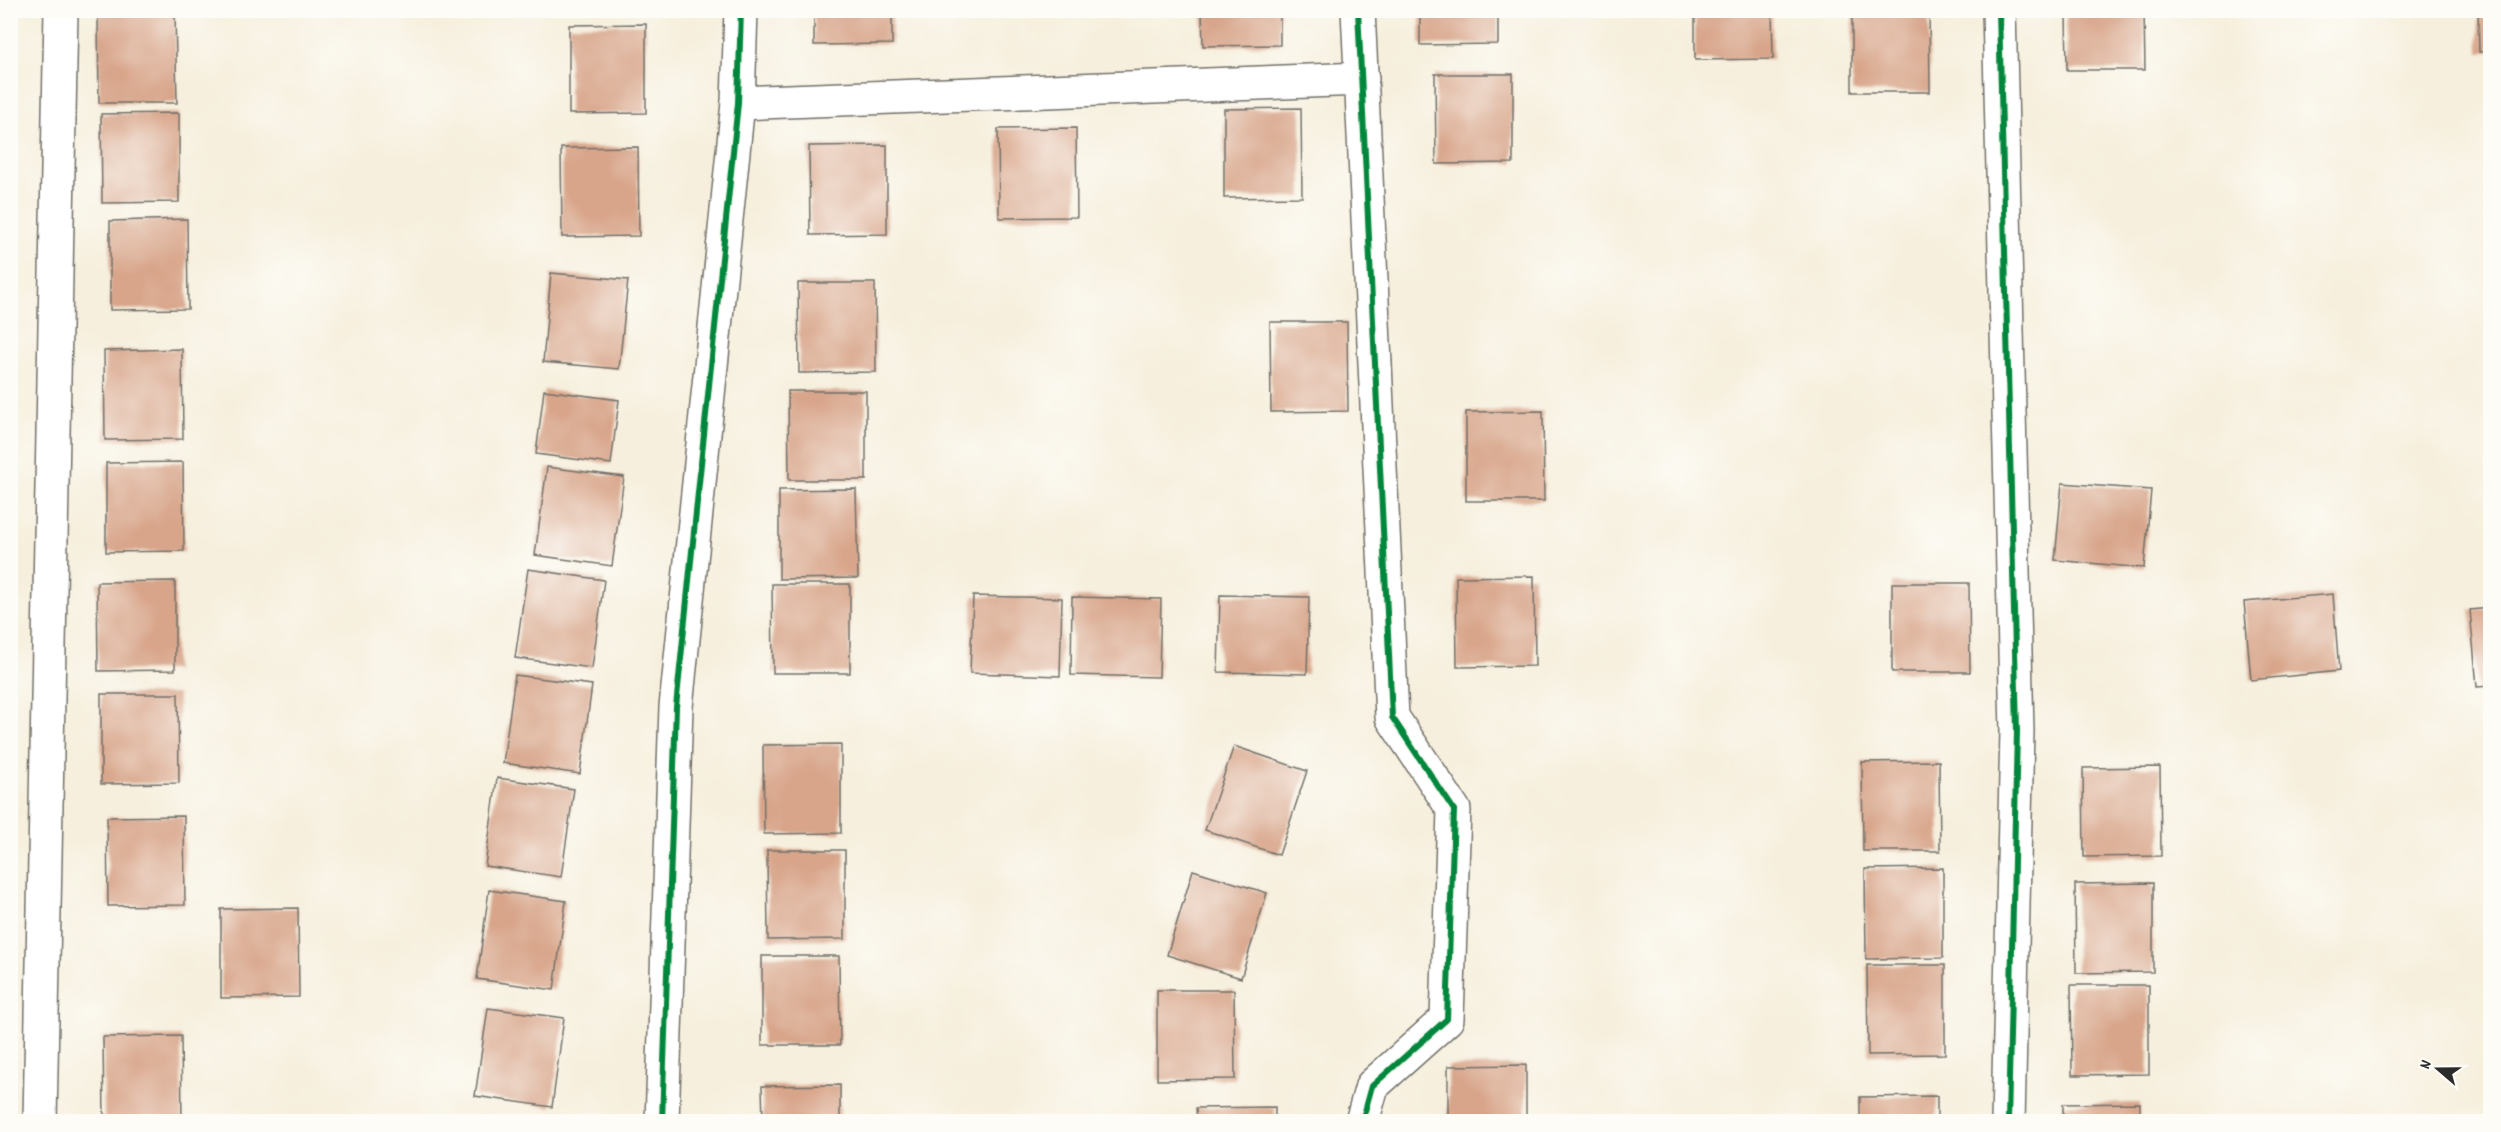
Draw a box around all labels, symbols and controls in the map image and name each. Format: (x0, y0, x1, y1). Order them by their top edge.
north arrow (2408, 1039, 2468, 1099)
text: N (2414, 1057, 2438, 1072)

